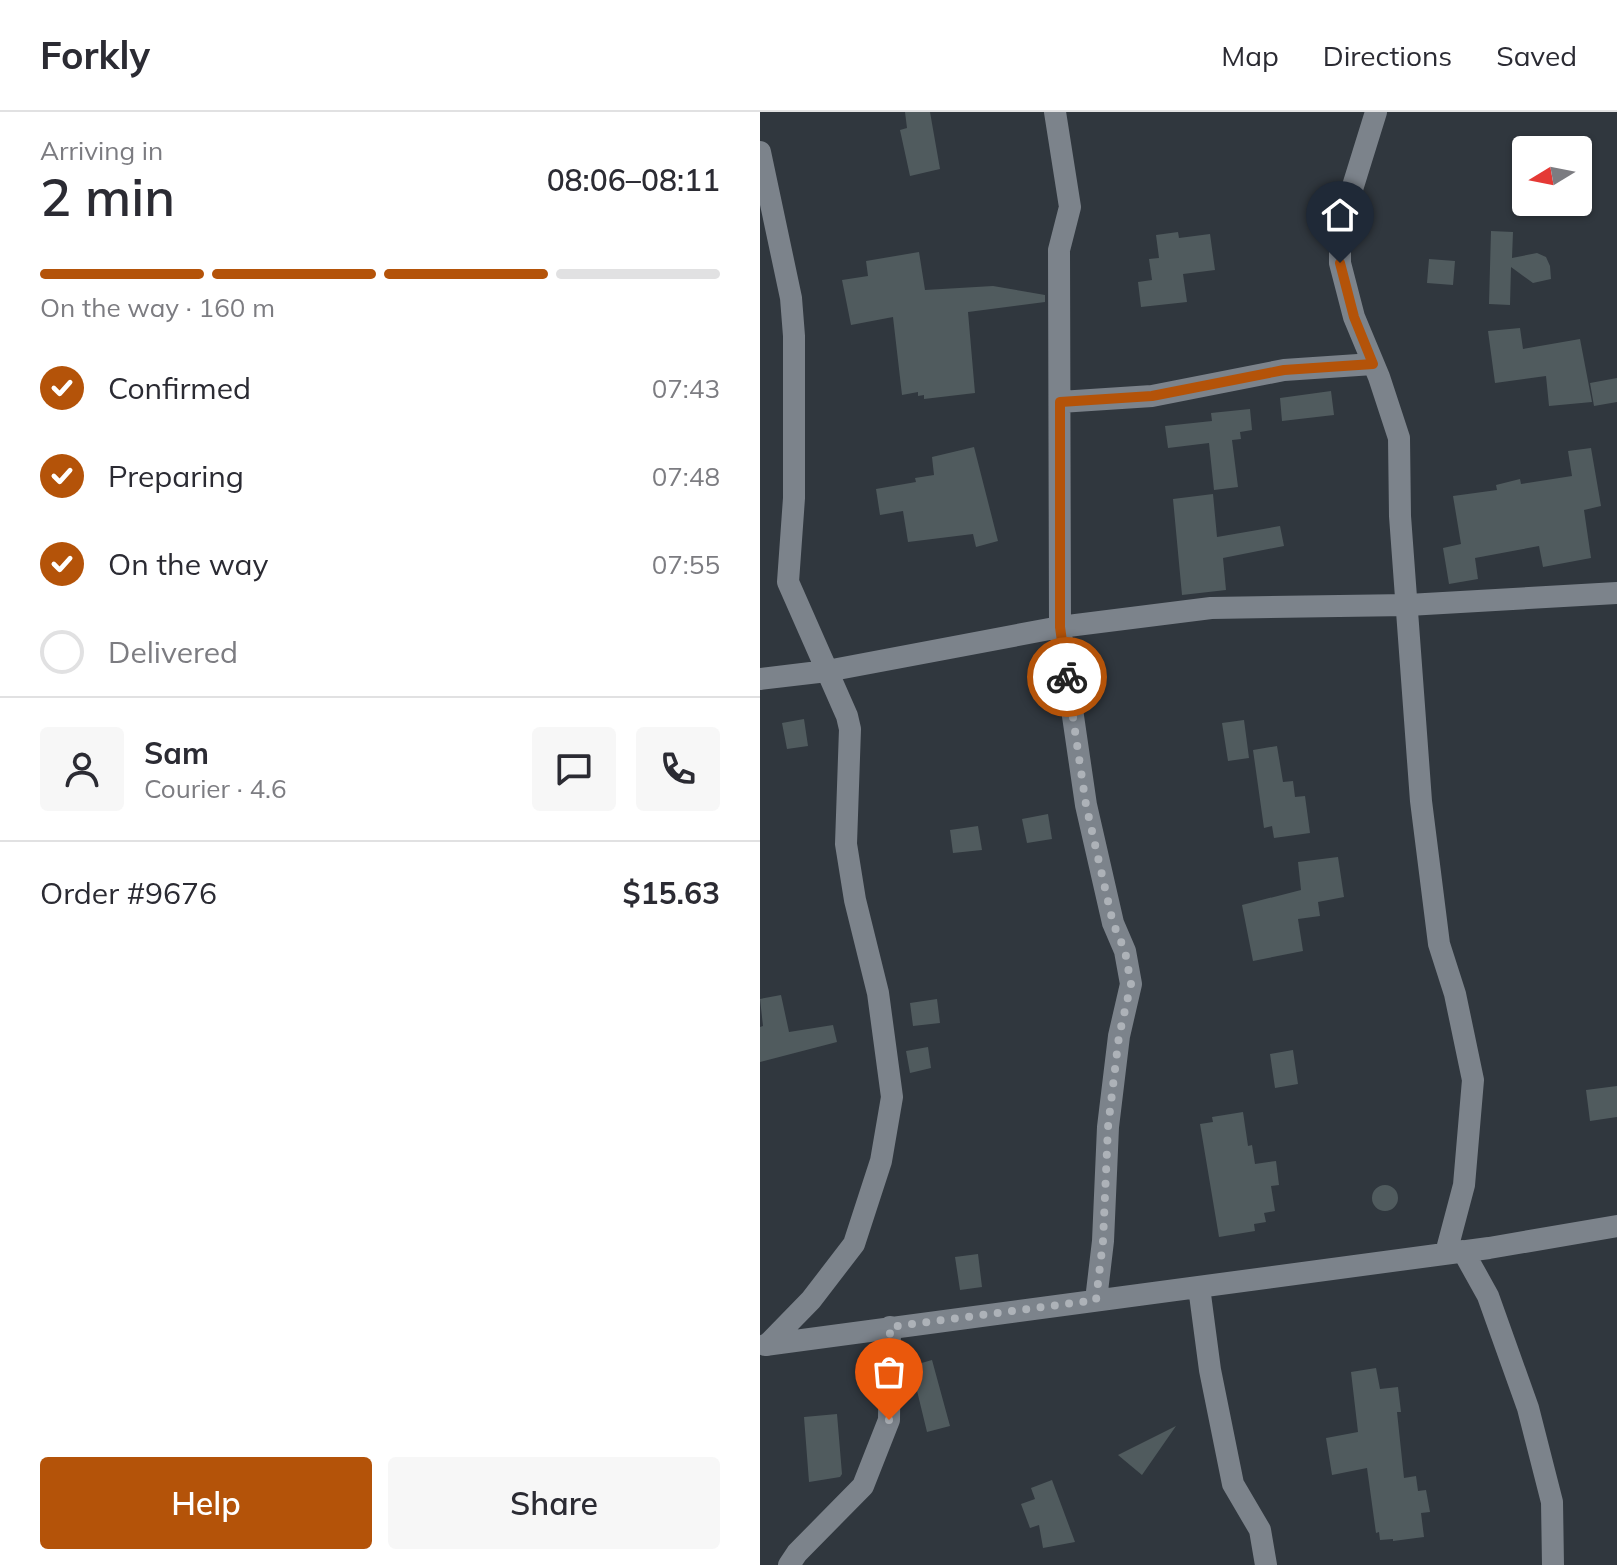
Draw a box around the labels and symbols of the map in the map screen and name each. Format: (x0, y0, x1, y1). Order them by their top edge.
north arrow (1512, 136, 1592, 216)
pin (1306, 181, 1374, 263)
courier (1027, 637, 1107, 717)
pin (855, 1338, 923, 1420)

